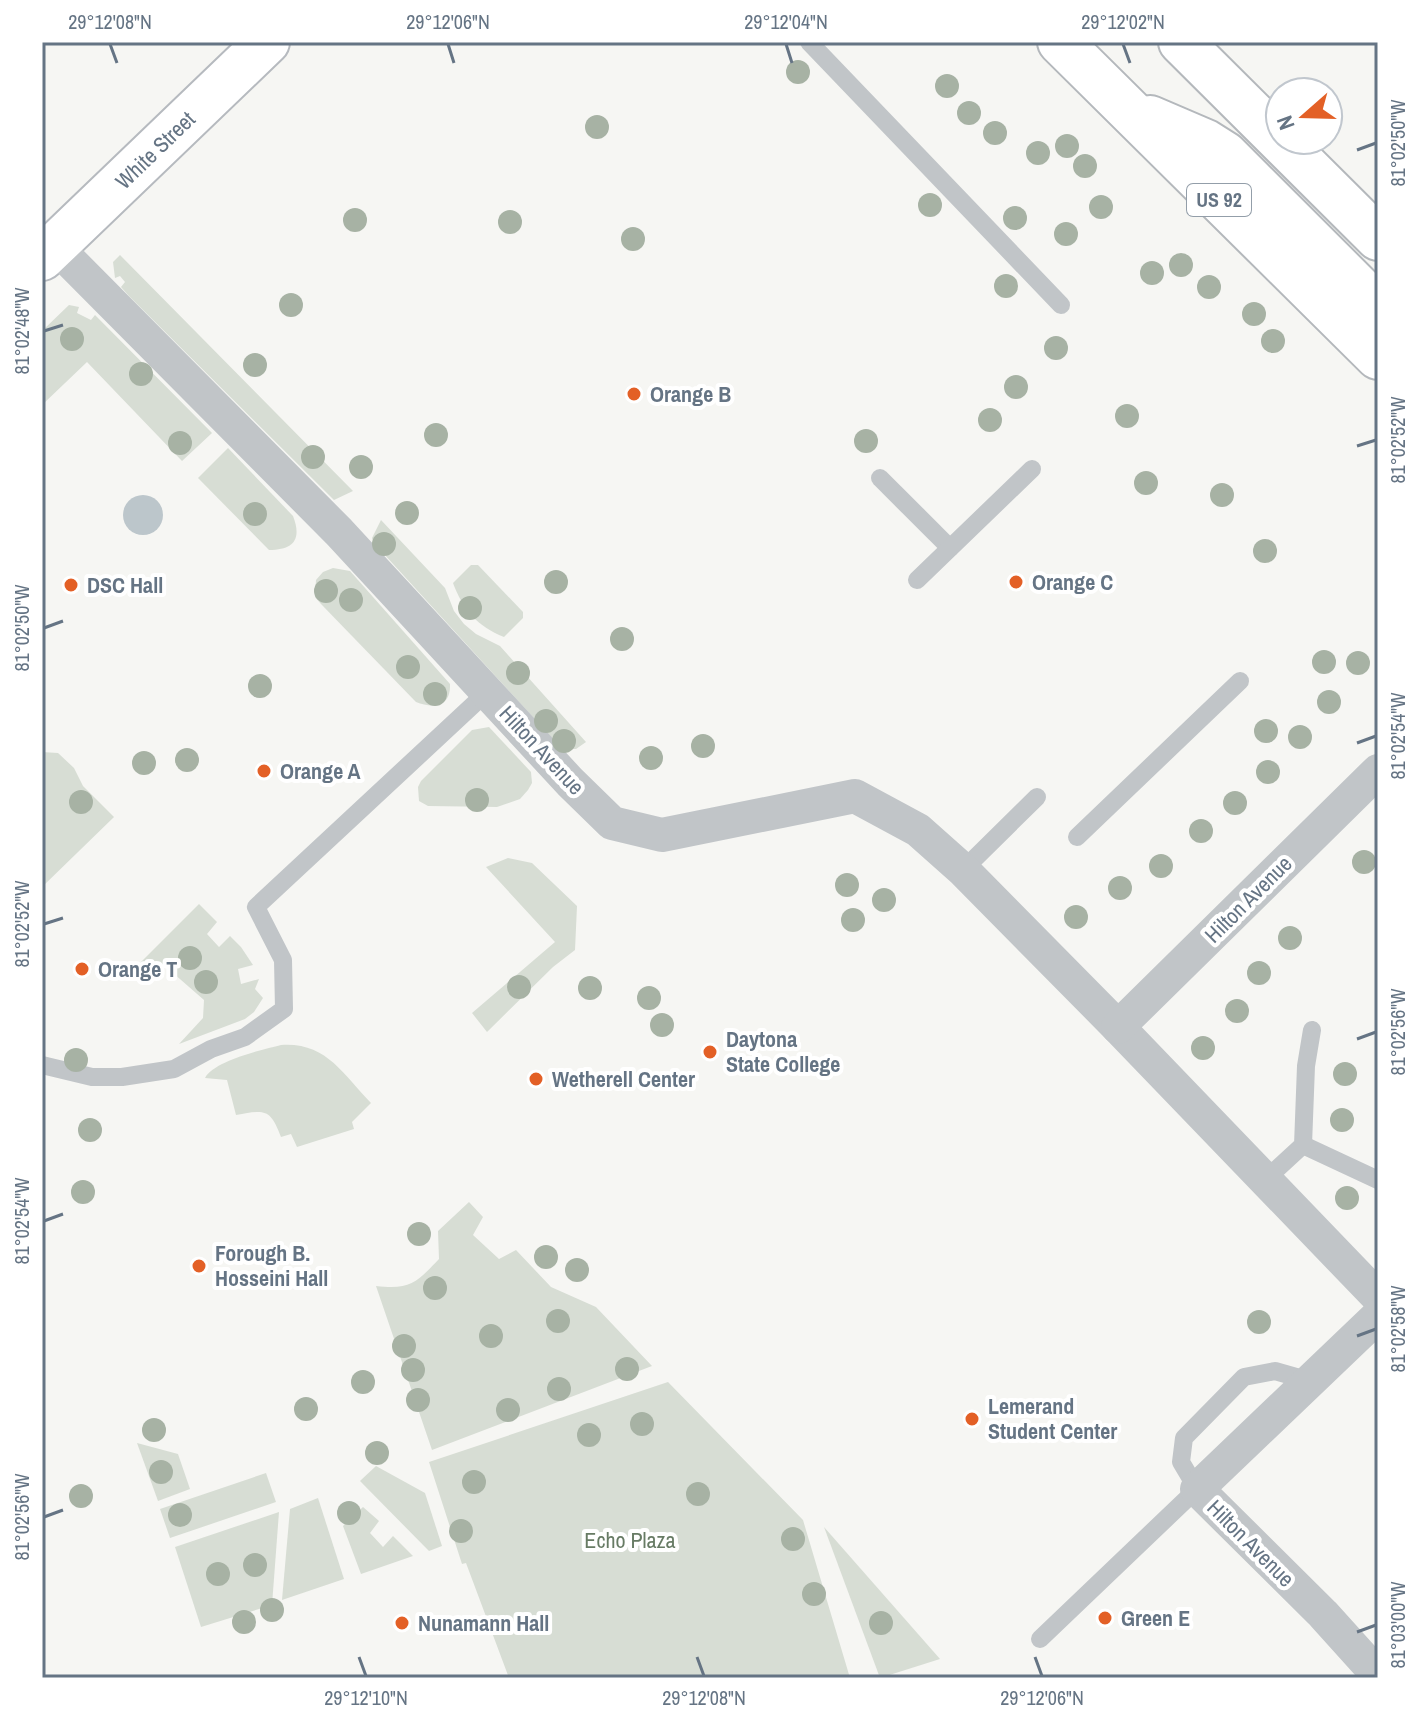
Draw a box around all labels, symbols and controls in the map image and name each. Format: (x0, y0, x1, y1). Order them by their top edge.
text: 29°12'08"N (68, 8, 152, 35)
text: 29°12'06"N (406, 8, 490, 35)
text: 29°12'04"N (744, 8, 828, 35)
text: 29°12'02"N (1081, 8, 1165, 35)
north arrow (1264, 76, 1344, 156)
text: 81°02'50"W (1384, 99, 1411, 187)
street label: White Street (109, 104, 201, 196)
text: N (1269, 112, 1302, 134)
road number: US 92 (1187, 184, 1251, 216)
text: 81°02'48"W (8, 287, 35, 375)
place label: Orange B (650, 379, 731, 409)
marker: Orange B (625, 385, 643, 403)
text: 81°02'52"W (1384, 396, 1411, 484)
place label: Orange C (1032, 567, 1113, 597)
place label: DSC Hall (87, 570, 163, 600)
marker: Orange C (1007, 573, 1025, 591)
marker: DSC Hall (62, 576, 80, 594)
text: 81°02'50"W (8, 584, 35, 672)
text: 81°02'54"W (1384, 692, 1411, 780)
street label: Hilton Avenue (493, 699, 591, 801)
place label: Orange A (280, 756, 361, 786)
marker: Orange A (255, 762, 273, 780)
street label: Hilton Avenue (1198, 849, 1298, 949)
text: 81°02'52"W (8, 880, 35, 968)
place label: Orange T (98, 954, 177, 984)
marker: Orange T (73, 960, 91, 978)
text: 81°02'56"W (1384, 988, 1411, 1076)
place label: Daytona State College (726, 1024, 840, 1079)
marker: Daytona State College (701, 1043, 719, 1061)
place label: Wetherell Center (552, 1064, 695, 1094)
marker: Wetherell Center (527, 1070, 545, 1088)
text: 81°02'54"W (8, 1177, 35, 1265)
place label: Forough B. Hosseini Hall (215, 1238, 328, 1293)
marker: Forough B. Hosseini Hall (190, 1257, 208, 1275)
text: 81°02'58"W (1384, 1285, 1411, 1373)
place label: Lemerand Student Center (988, 1391, 1117, 1446)
marker: Lemerand Student Center (963, 1410, 981, 1428)
text: 81°02'56"W (8, 1473, 35, 1561)
street label: Hilton Avenue (1201, 1493, 1301, 1593)
park label: Echo Plaza (584, 1525, 676, 1555)
text: 81°03'00"W (1384, 1581, 1411, 1669)
place label: Green E (1121, 1603, 1190, 1633)
place label: Nunamann Hall (418, 1608, 549, 1638)
marker: Green E (1096, 1609, 1114, 1627)
marker: Nunamann Hall (393, 1614, 411, 1632)
text: 29°12'10"N (324, 1684, 408, 1711)
text: 29°12'08"N (662, 1684, 746, 1711)
text: 29°12'06"N (1000, 1684, 1084, 1711)

